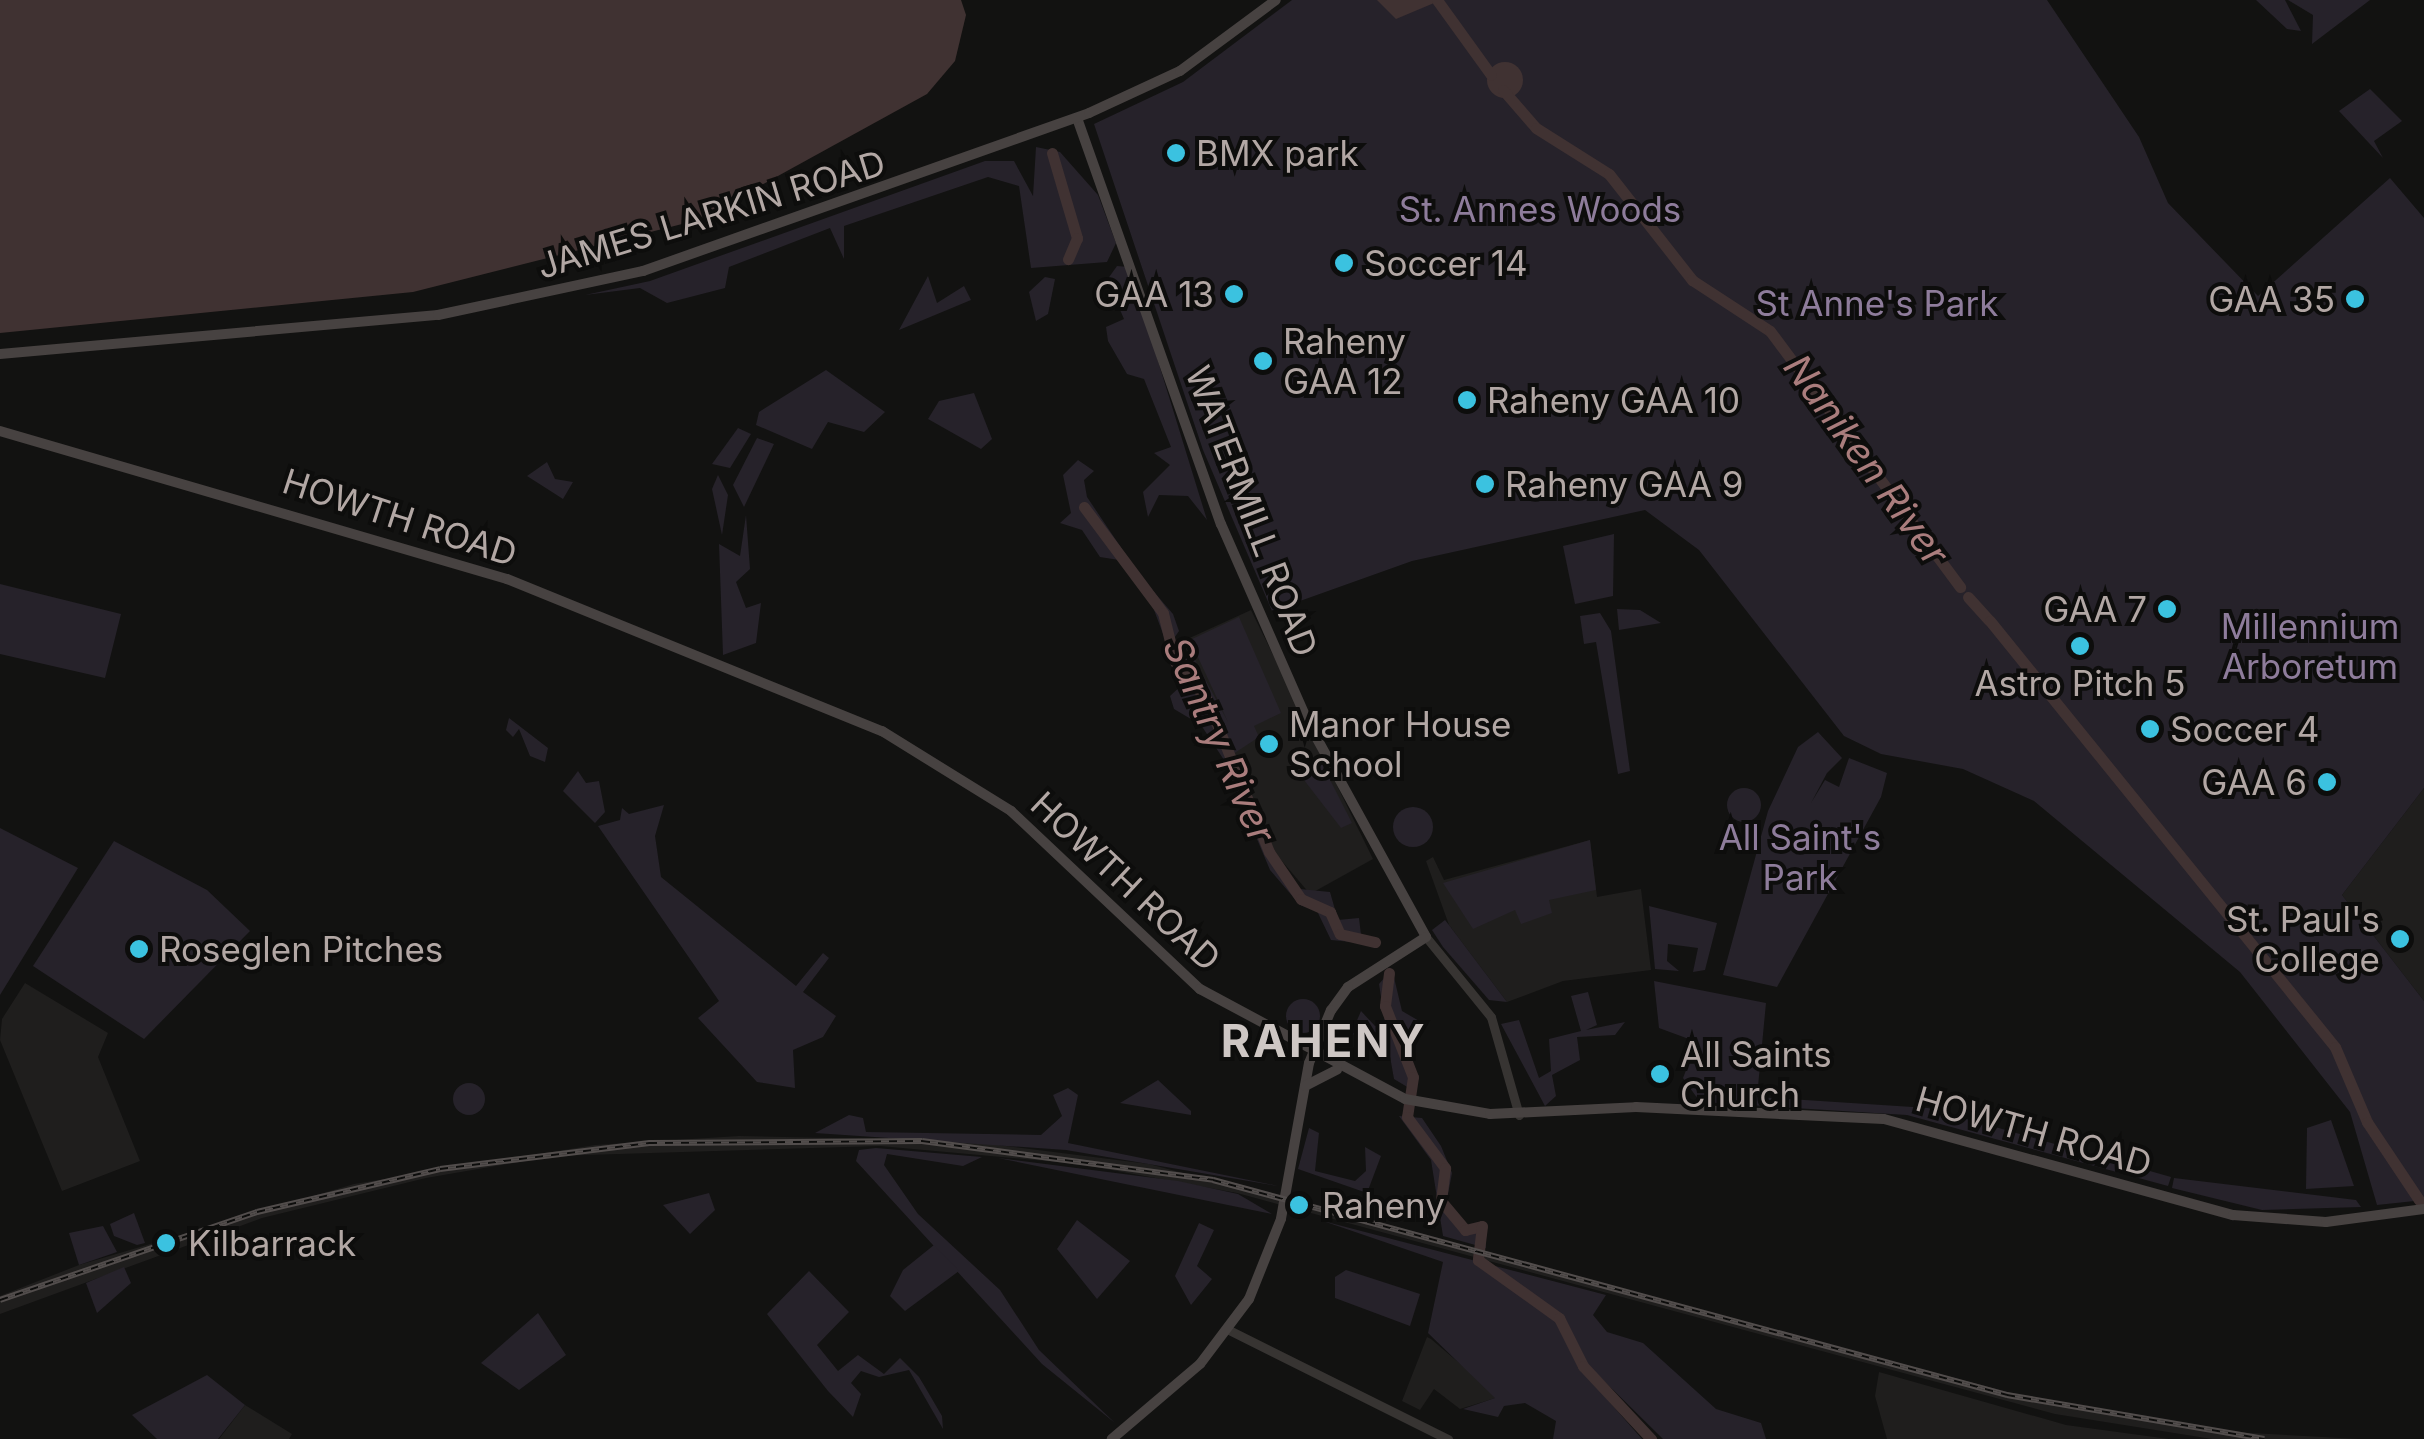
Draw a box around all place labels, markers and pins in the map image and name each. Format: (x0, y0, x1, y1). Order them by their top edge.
place label: BMX park (1196, 132, 1359, 174)
marker: BMX park (1165, 142, 1187, 164)
place label: Soccer 14 (1364, 242, 1528, 284)
marker: Soccer 14 (1333, 252, 1355, 274)
place label: GAA 13 (1094, 273, 1214, 315)
place label: GAA 35 (2208, 278, 2335, 320)
marker: GAA 13 (1223, 283, 1245, 305)
marker: GAA 35 (2344, 288, 2366, 310)
place label: Raheny GAA 12 (1283, 320, 1406, 402)
marker: Raheny GAA 12 (1252, 350, 1274, 372)
place label: Raheny GAA 10 (1487, 379, 1740, 421)
marker: Raheny GAA 10 (1456, 389, 1478, 411)
place label: Raheny GAA 9 (1505, 463, 1743, 505)
marker: Raheny GAA 9 (1474, 473, 1496, 495)
place label: GAA 7 (2043, 588, 2147, 630)
marker: GAA 7 (2156, 598, 2178, 620)
marker: Astro Pitch 5 (2069, 635, 2091, 657)
place label: Astro Pitch 5 (1974, 662, 2186, 704)
place label: Manor House School (1289, 703, 1512, 785)
place label: Soccer 4 (2170, 708, 2319, 750)
marker: Soccer 4 (2139, 718, 2161, 740)
marker: Manor House School (1258, 733, 1280, 755)
place label: GAA 6 (2201, 761, 2307, 803)
marker: GAA 6 (2316, 771, 2338, 793)
place label: St. Paul's College (2226, 898, 2380, 980)
place label: Roseglen Pitches (159, 928, 443, 970)
marker: St. Paul's College (2389, 928, 2411, 950)
marker: Roseglen Pitches (128, 938, 150, 960)
place label: All Saints Church (1680, 1033, 1832, 1115)
marker: All Saints Church (1649, 1063, 1671, 1085)
place label: Raheny (1322, 1184, 1445, 1226)
marker: Raheny (1286, 1192, 1312, 1218)
place label: Kilbarrack (188, 1222, 356, 1264)
marker: Kilbarrack (153, 1230, 179, 1256)

